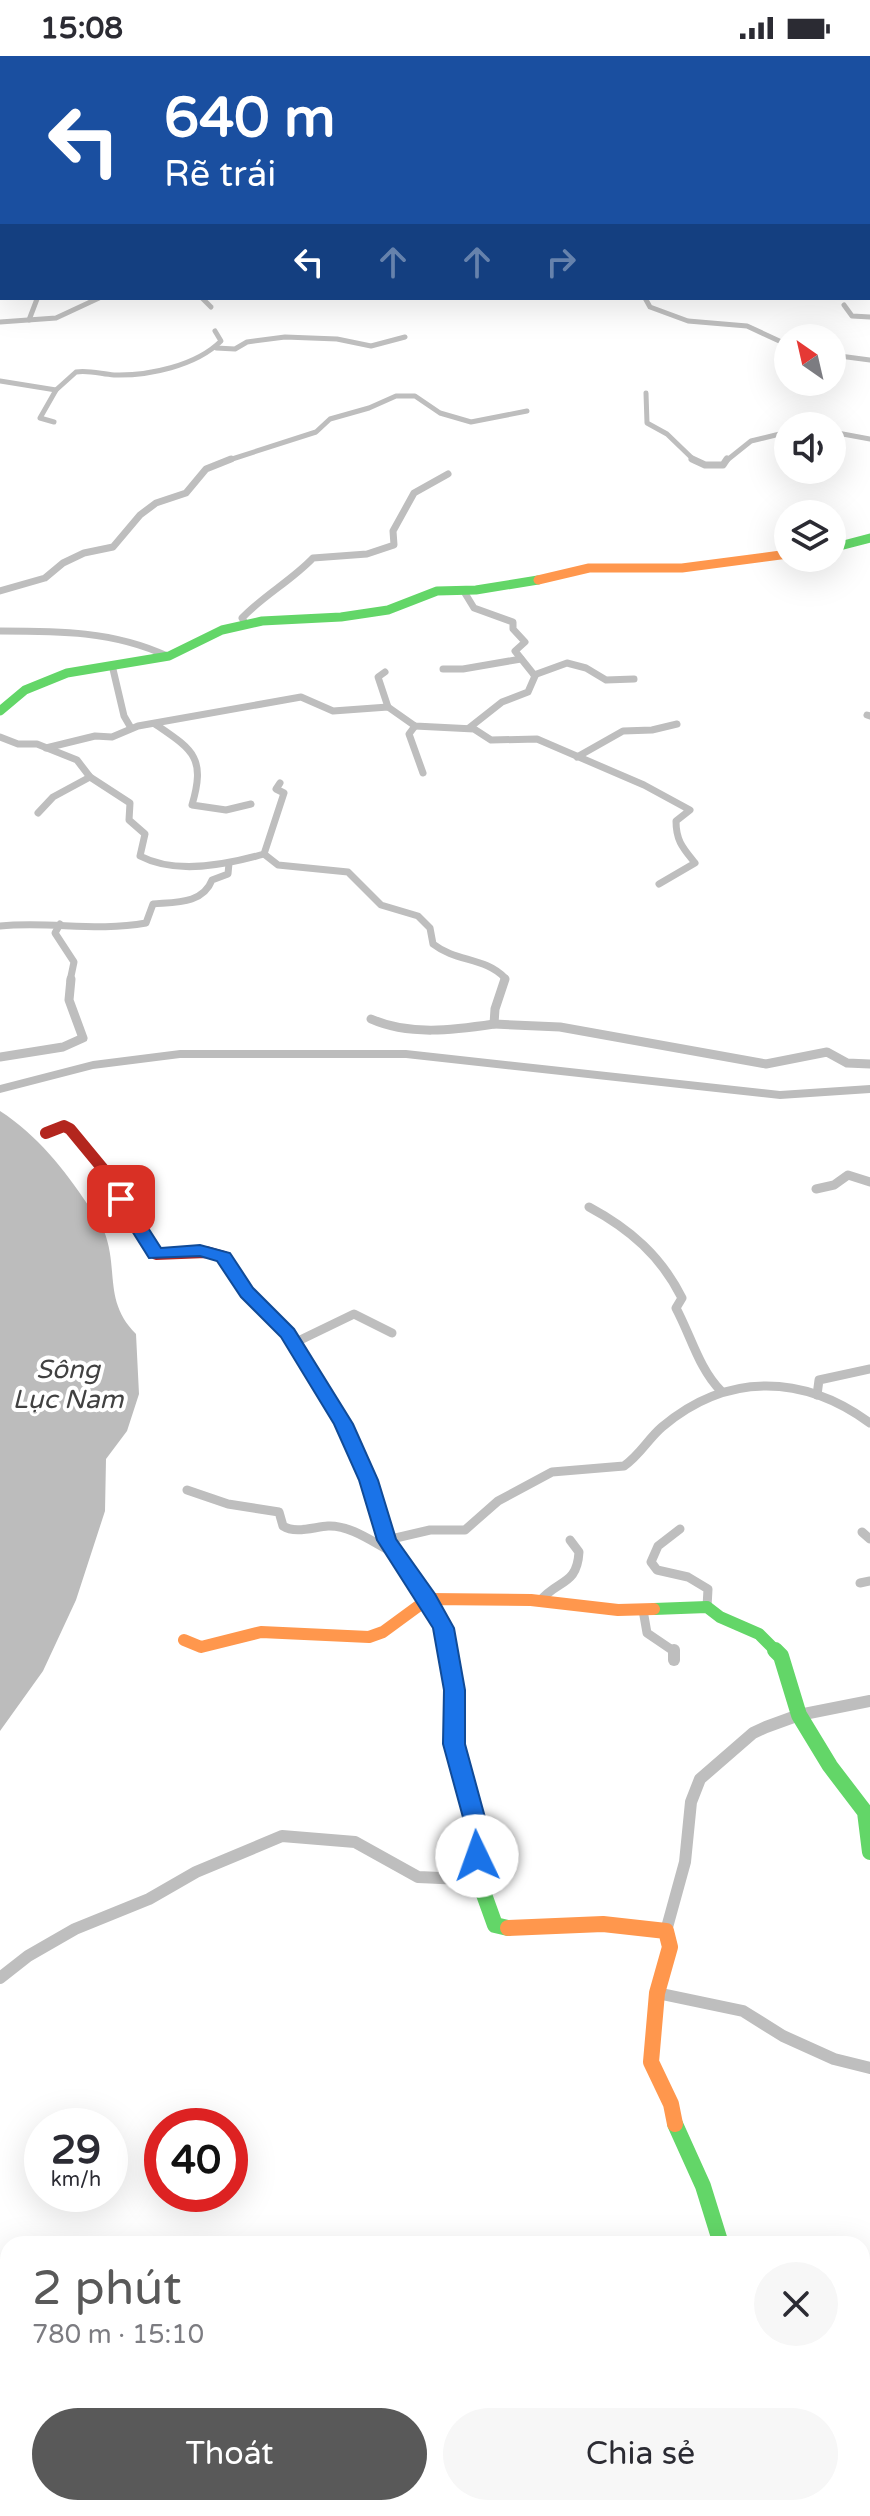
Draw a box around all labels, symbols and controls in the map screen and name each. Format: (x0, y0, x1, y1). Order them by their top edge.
text: 15:08 (40, 10, 123, 47)
text: 640 m (164, 85, 335, 152)
icon: left (32, 88, 136, 192)
text: Rẽ trái (164, 153, 276, 196)
icon: left (287, 240, 331, 284)
icon: ahead (371, 240, 415, 284)
icon: ahead (455, 240, 499, 284)
icon: right (539, 240, 583, 284)
north arrow (774, 324, 846, 396)
map controls (774, 324, 846, 572)
button: sound (774, 412, 846, 484)
button: layers (774, 500, 846, 572)
pin (87, 1165, 155, 1233)
icon: arrive (99, 1177, 143, 1221)
water label: Sông Lục Nam (13, 1354, 125, 1415)
position arrow (435, 1814, 519, 1898)
speed limit sign: 40 (144, 2108, 248, 2212)
text: 29 (51, 2126, 101, 2174)
text: km/h (51, 2168, 101, 2192)
text: 2 phút (32, 2260, 182, 2318)
button: close (754, 2262, 838, 2346)
text: 780 m · 15:10 (32, 2319, 204, 2350)
button: Thoát (32, 2408, 427, 2500)
button: Chia sẻ (443, 2408, 838, 2500)

